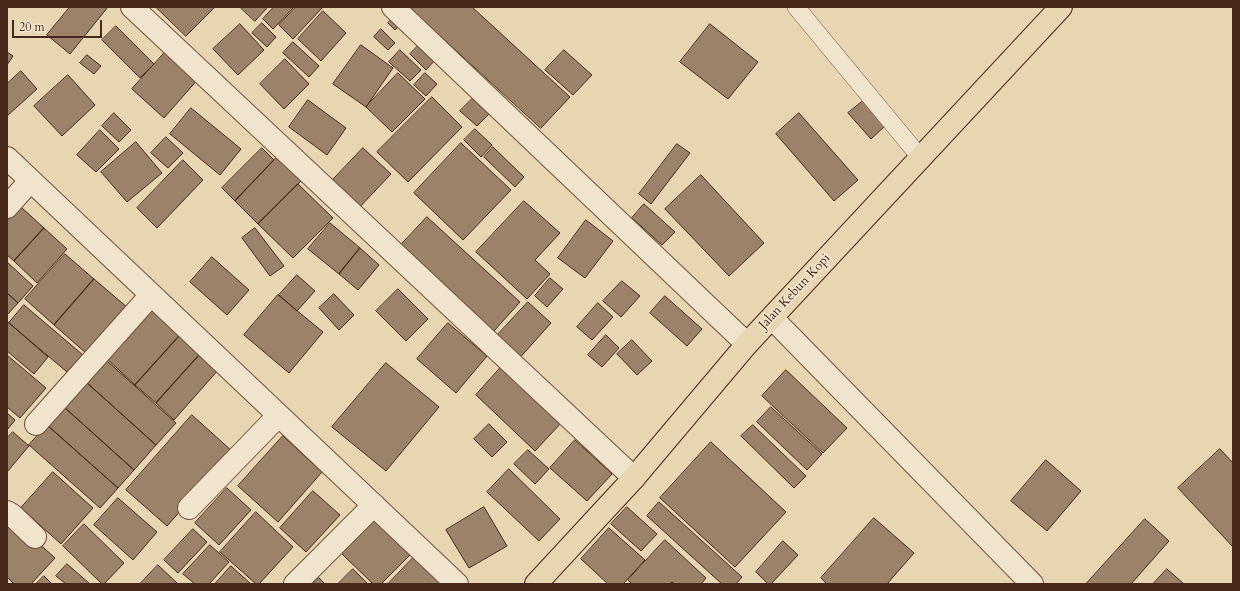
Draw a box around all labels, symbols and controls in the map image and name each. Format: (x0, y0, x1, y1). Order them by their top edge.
scale bar (14, 12, 104, 38)
text: 20 m (19, 19, 45, 35)
street label: Jalan Kebun Kopi (756, 251, 834, 333)

